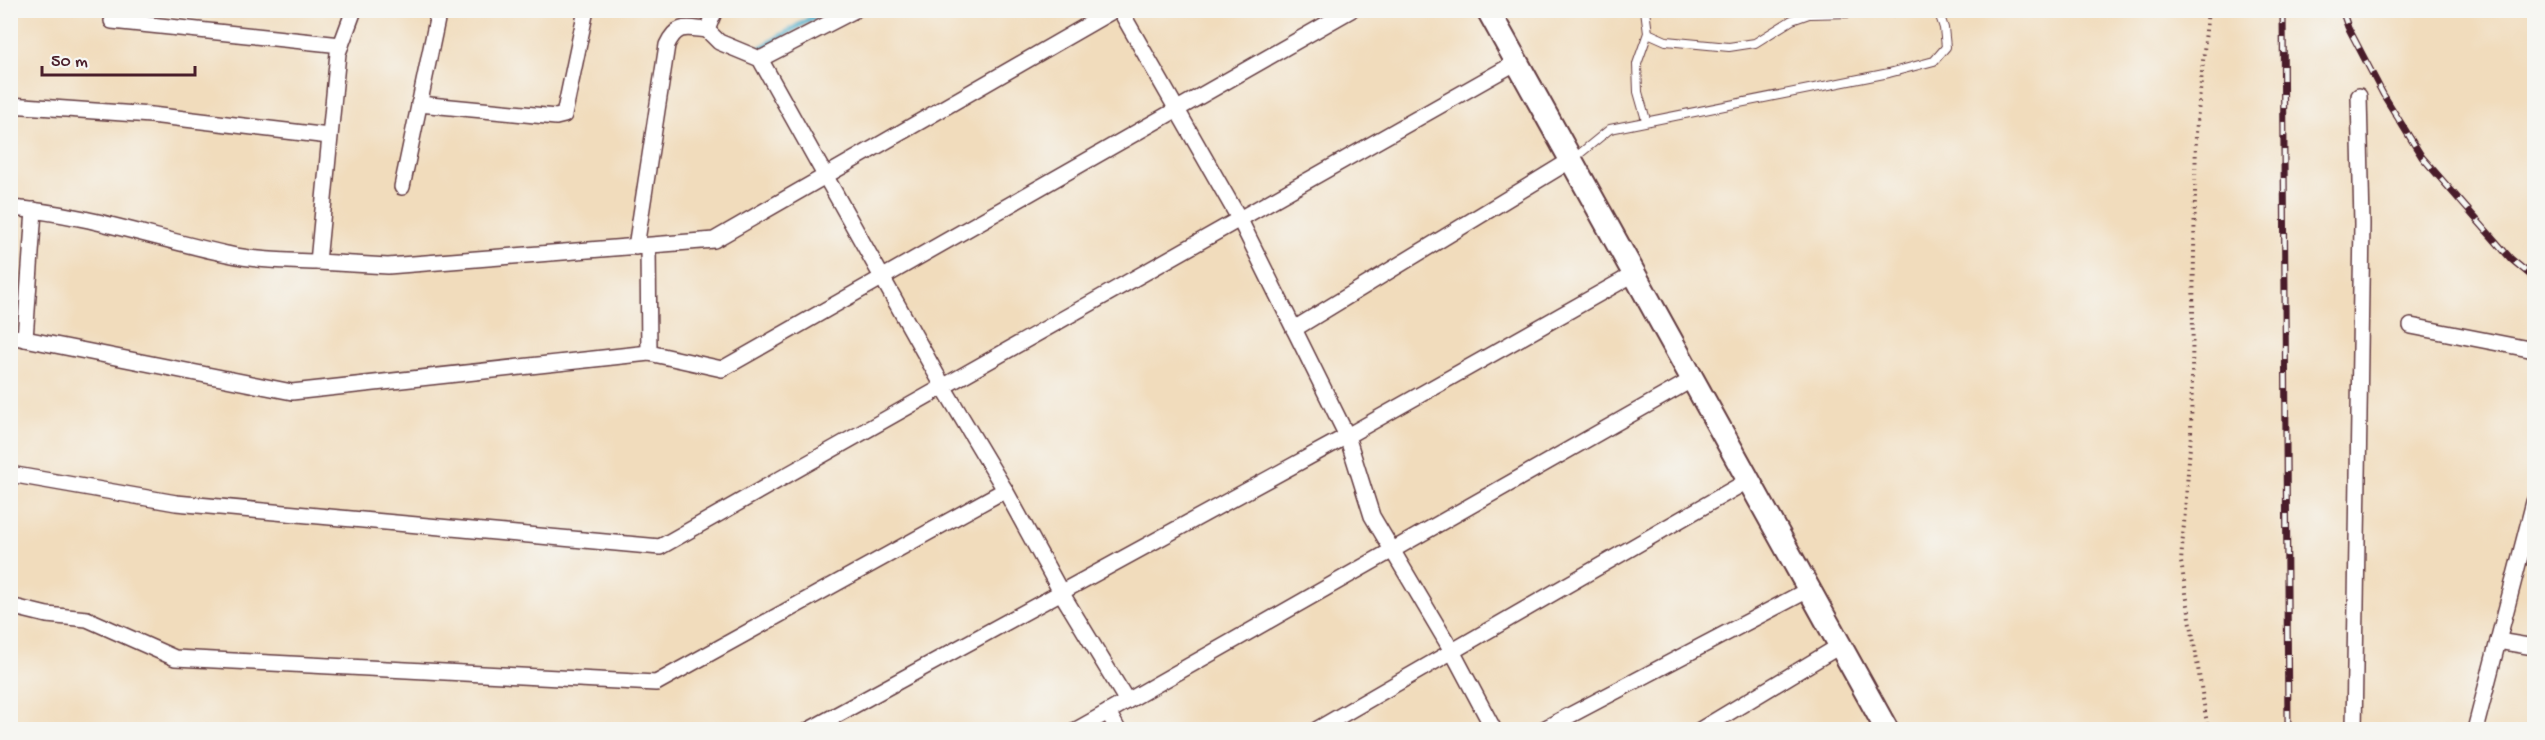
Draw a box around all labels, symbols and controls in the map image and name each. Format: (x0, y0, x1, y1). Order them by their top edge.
scale bar (42, 39, 195, 77)
text: 50 m (51, 52, 88, 73)

